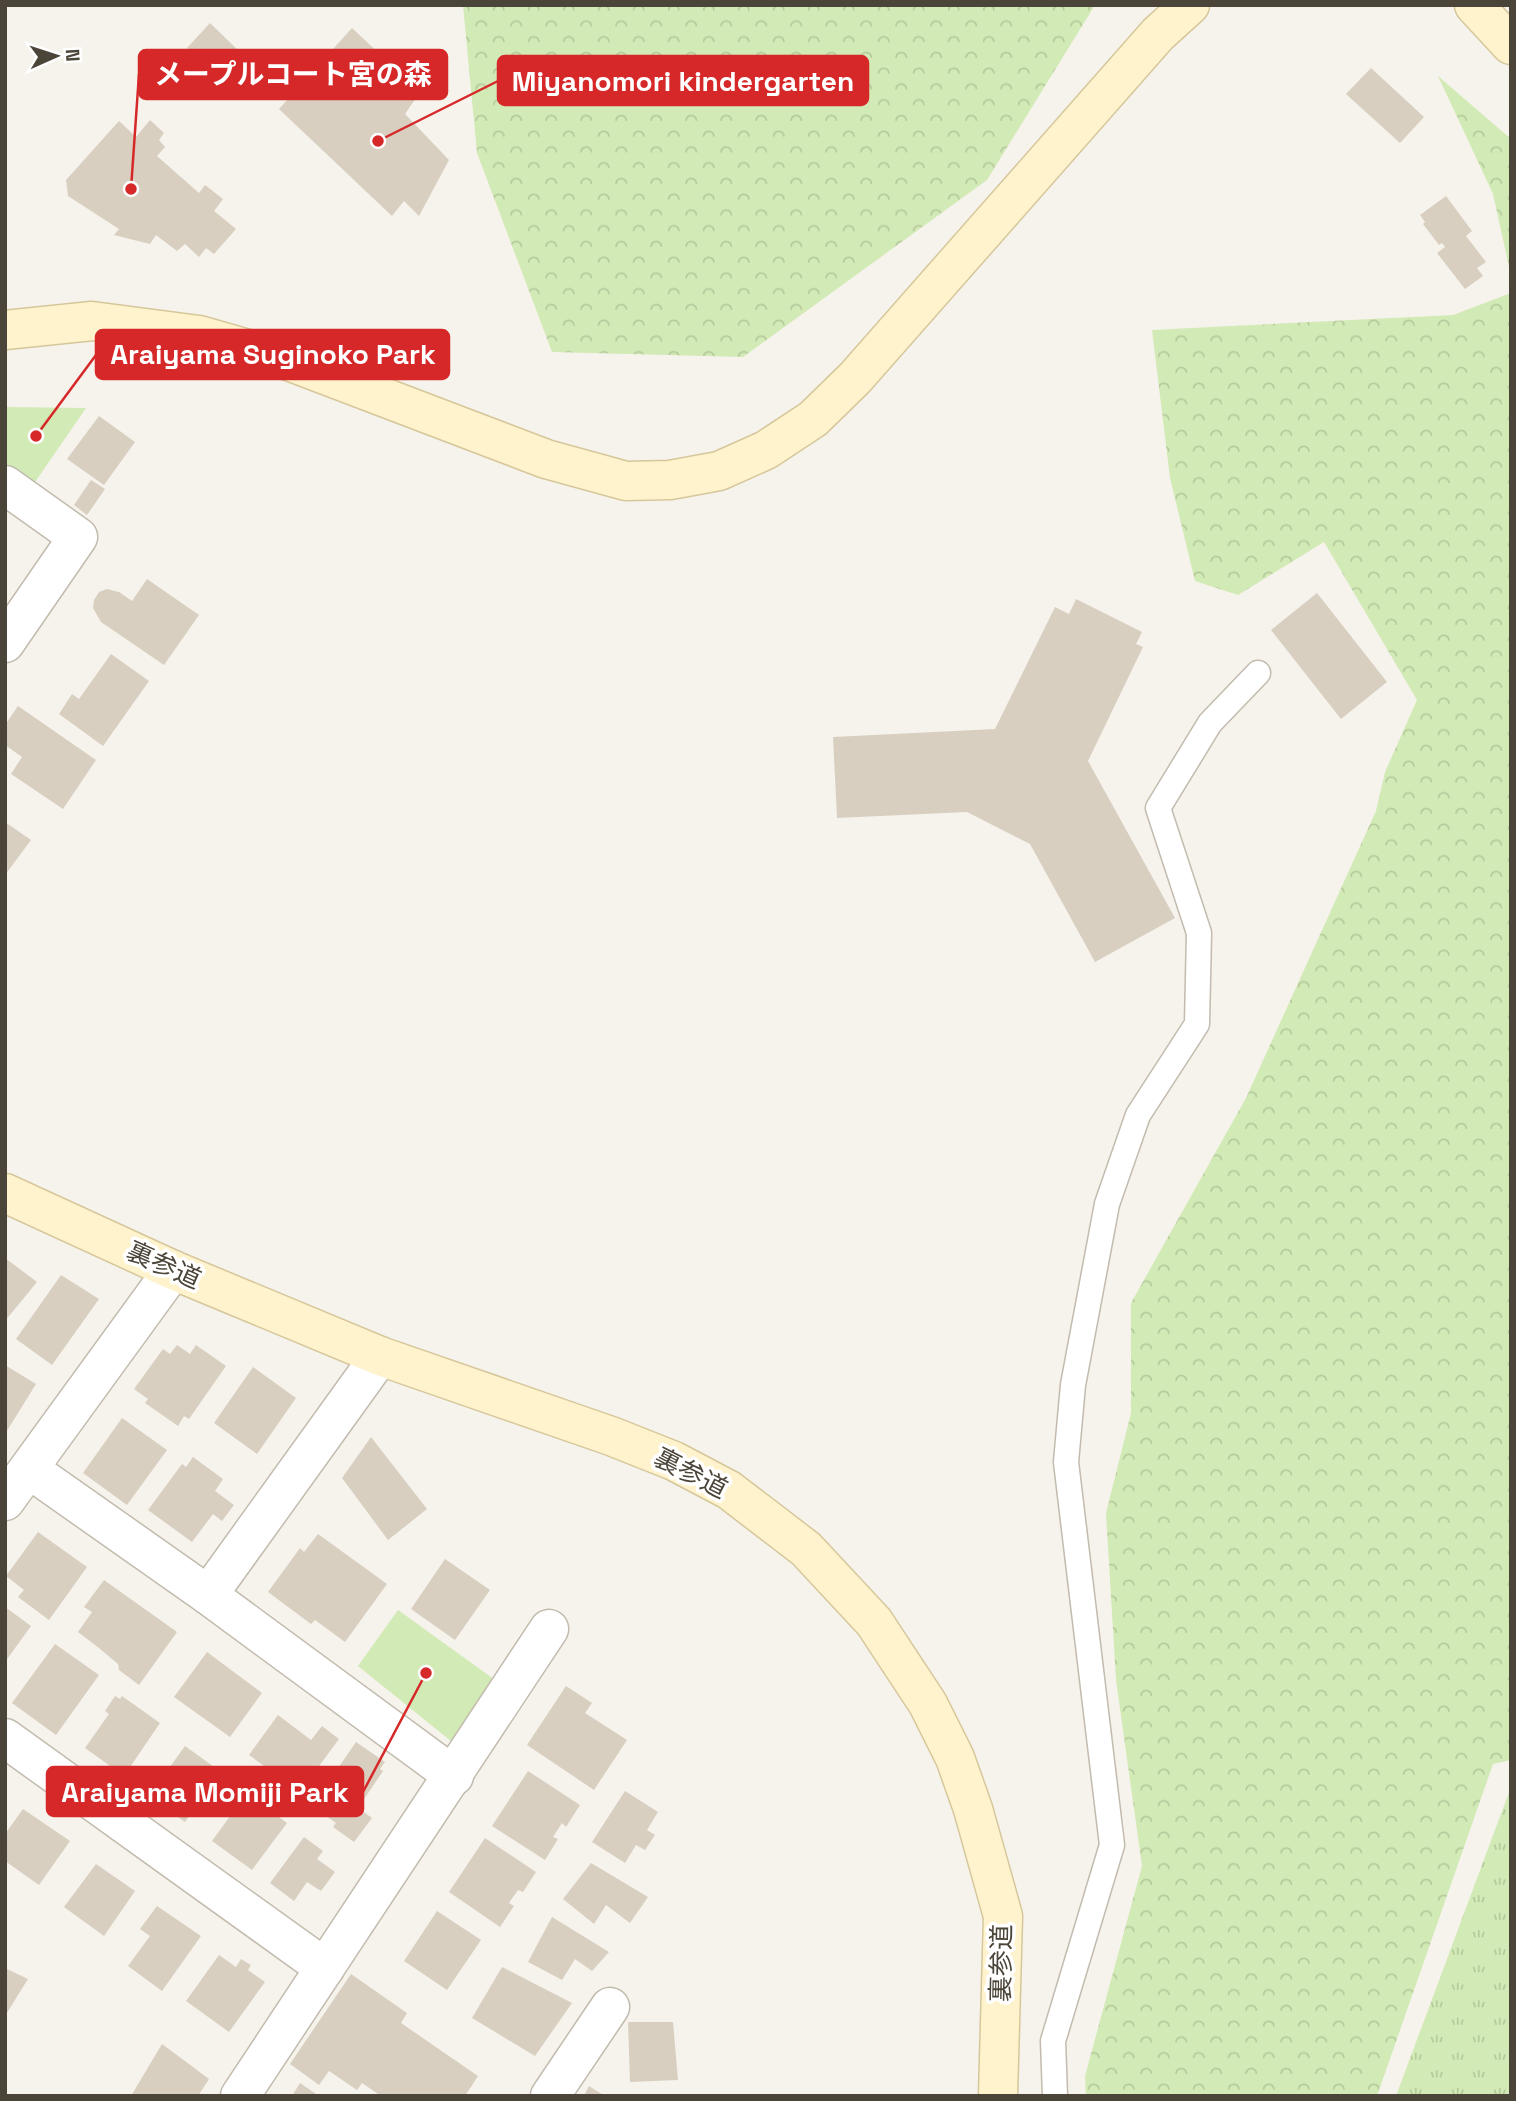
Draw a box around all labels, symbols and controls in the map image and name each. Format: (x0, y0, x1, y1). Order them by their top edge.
north arrow (21, 21, 91, 91)
text: N (60, 48, 85, 62)
callout: メープルコート宮の森 (139, 50, 447, 99)
text: メープルコート宮の森 (154, 56, 432, 92)
callout: Miyanomori kindergarten (498, 56, 868, 105)
text: Miyanomori kindergarten (512, 63, 854, 99)
callout: Araiyama Suginoko Park (96, 330, 449, 379)
text: Araiyama Suginoko Park (110, 336, 436, 372)
street label: 裏参道 (121, 1234, 207, 1296)
street label: 裏参道 (649, 1440, 733, 1506)
callout: Araiyama Momiji Park (47, 1767, 363, 1816)
text: Araiyama Momiji Park (61, 1774, 349, 1810)
street label: 裏参道 (983, 1924, 1019, 2002)

